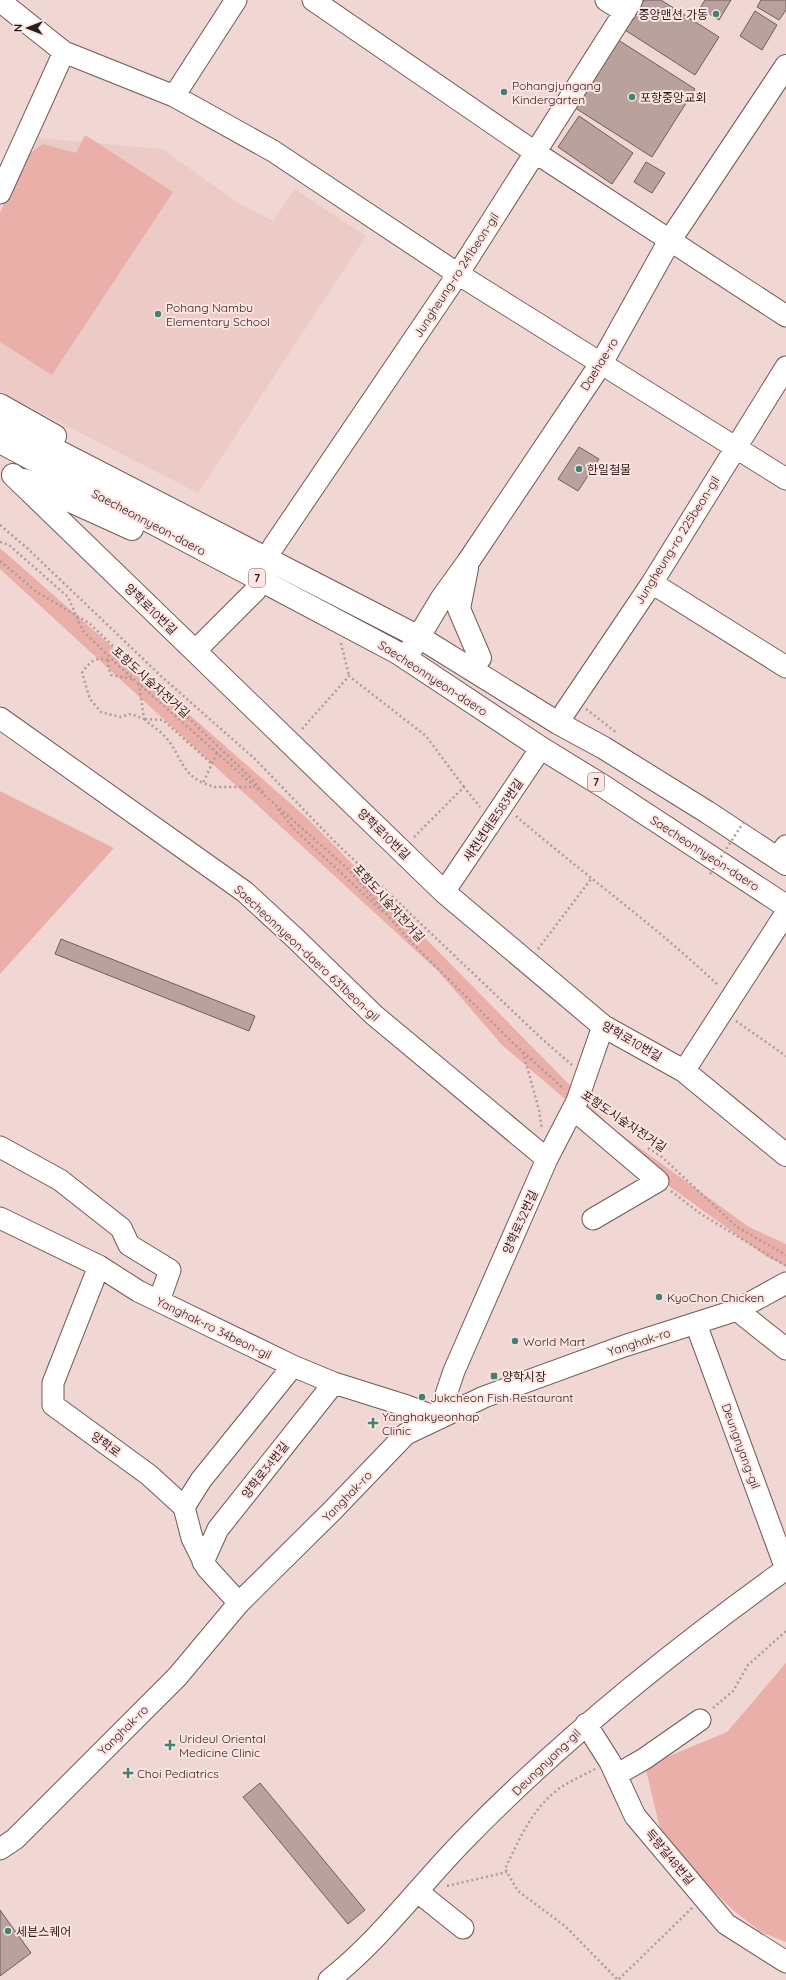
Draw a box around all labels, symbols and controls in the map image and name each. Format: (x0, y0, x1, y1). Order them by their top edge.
place label: 중앙맨션 가동 (638, 7, 708, 22)
north arrow (8, 8, 48, 48)
marker: 중앙맨션 가동 (711, 9, 721, 19)
text: N (11, 24, 25, 32)
place label: Pohangjungang Kindergarten (512, 78, 601, 107)
marker: Pohangjungang Kindergarten (499, 87, 509, 97)
place label: 포항중앙교회 (640, 90, 706, 105)
marker: 포항중앙교회 (627, 92, 637, 102)
street label: Jungheung-ro 241beon-gil (410, 210, 502, 340)
place label: Pohang Nambu Elementary School (166, 300, 270, 329)
marker: Pohang Nambu Elementary School (153, 309, 163, 319)
street label: Daehae-ro (577, 335, 621, 393)
place label: 한일철물 (587, 462, 631, 477)
marker: 한일철물 (574, 464, 584, 474)
street label: Jungheung-ro 225beon-gil (631, 473, 723, 607)
street label: Saecheonnyeon-daero (89, 486, 209, 558)
road number: 7 (249, 569, 265, 587)
street label: 양학로10번길 (122, 580, 180, 638)
street label: Saecheonnyeon-daero (376, 637, 490, 719)
street label: 포항도시숲자전거길 (109, 643, 193, 721)
road number: 7 (588, 773, 604, 791)
street label: 새천년대로583번길 (460, 776, 526, 864)
street label: 양학로10번길 (355, 805, 413, 863)
street label: Saecheonnyeon-daero (648, 812, 762, 894)
street label: 포항도시숲자전거길 (350, 861, 428, 945)
street label: Saecheonnyeon-daero 631beon-gil (231, 882, 383, 1024)
street label: 양학로10번길 (599, 1018, 665, 1064)
street label: 포항도시숲자전거길 (579, 1087, 669, 1155)
street label: 양학로32번길 (499, 1188, 541, 1256)
place label: KyoChon Chicken (667, 1290, 764, 1305)
marker: KyoChon Chicken (654, 1292, 664, 1302)
street label: Yanghak-ro 34beon-gil (154, 1294, 274, 1362)
street label: Yanghak-ro (606, 1325, 672, 1359)
place label: World Mart (523, 1334, 585, 1349)
marker: World Mart (510, 1336, 520, 1346)
place label: 양학시장 (502, 1369, 546, 1384)
marker: 양학시장 (489, 1371, 499, 1381)
place label: Jukcheon Fish Restaurant (430, 1390, 573, 1405)
marker: Jukcheon Fish Restaurant (417, 1392, 427, 1402)
street label: Deungnyang-gil (719, 1401, 763, 1491)
place label: Yanghakyeonhap Clinic (382, 1409, 480, 1438)
marker: Yanghakyeonhap Clinic (367, 1417, 379, 1429)
street label: 양학로 (88, 1428, 124, 1460)
street label: 양학로34번길 (238, 1439, 292, 1501)
street label: Yanghak-ro (319, 1467, 375, 1525)
street label: Yanghak-ro (95, 1702, 151, 1758)
street label: Deungnyang-gil (509, 1725, 583, 1799)
place label: Urideul Oriental Medicine Clinic (179, 1731, 266, 1760)
marker: Urideul Oriental Medicine Clinic (164, 1739, 176, 1751)
place label: Choi Pediatrics (137, 1766, 219, 1781)
marker: Choi Pediatrics (122, 1767, 134, 1779)
street label: 득량길48번길 (642, 1826, 698, 1888)
place label: 세븐스퀘어 (16, 1924, 71, 1939)
marker: 세븐스퀘어 (3, 1926, 13, 1936)

